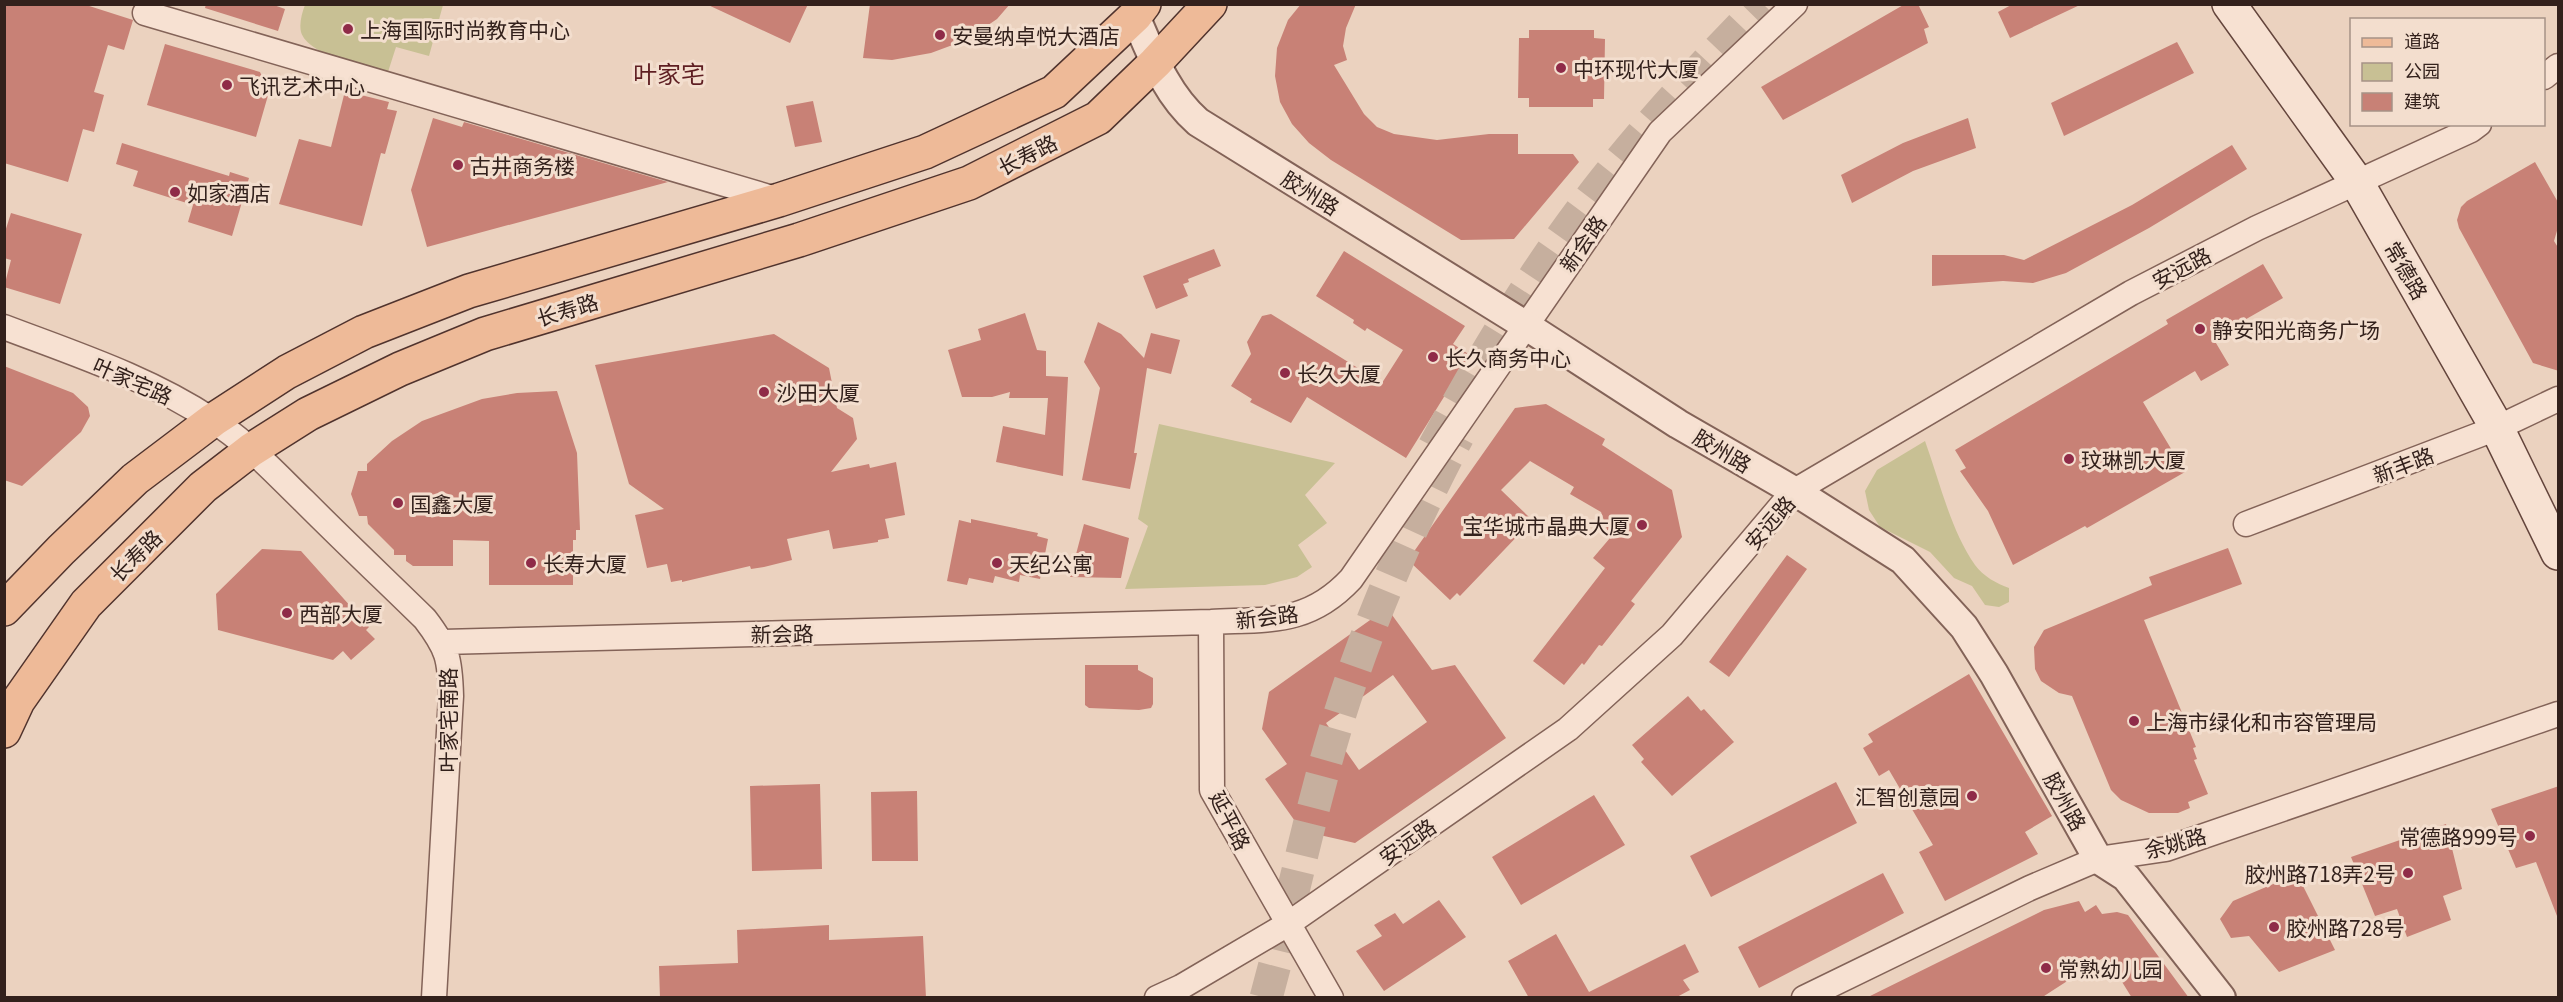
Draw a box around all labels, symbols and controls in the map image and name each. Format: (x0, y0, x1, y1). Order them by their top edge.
place label: 上海国际时尚教育中心 (360, 14, 570, 44)
legend (2350, 18, 2545, 126)
place label: 安曼纳卓悦大酒店 (952, 20, 1120, 50)
marker: 上海国际时尚教育中心 (341, 22, 355, 36)
text: 道路 (2404, 27, 2440, 53)
marker: 安曼纳卓悦大酒店 (933, 28, 947, 42)
place label: 中环现代大厦 (1573, 53, 1699, 83)
district label: 叶家宅 (633, 55, 705, 90)
text: 公园 (2404, 57, 2440, 83)
marker: 中环现代大厦 (1554, 61, 1568, 75)
place label: 飞讯艺术中心 (239, 70, 365, 100)
marker: 飞讯艺术中心 (220, 78, 234, 92)
text: 建筑 (2404, 87, 2440, 113)
street label: 长寿路 (992, 126, 1062, 182)
place label: 古井商务楼 (470, 150, 575, 180)
marker: 古井商务楼 (451, 158, 465, 172)
street label: 胶州路 (1276, 163, 1346, 221)
place label: 如家酒店 (187, 177, 271, 207)
marker: 如家酒店 (168, 185, 182, 199)
street label: 新会路 (1552, 209, 1612, 277)
street label: 常德路 (2378, 235, 2436, 305)
street label: 安远路 (2146, 239, 2216, 295)
street label: 长寿路 (532, 285, 602, 333)
place label: 静安阳光商务广场 (2212, 314, 2380, 344)
marker: 静安阳光商务广场 (2193, 322, 2207, 336)
place label: 长久商务中心 (1445, 342, 1571, 372)
street label: 叶家宅路 (89, 349, 177, 411)
marker: 长久商务中心 (1426, 350, 1440, 364)
place label: 长久大厦 (1297, 358, 1381, 388)
marker: 长久大厦 (1278, 366, 1292, 380)
place label: 沙田大厦 (776, 377, 860, 407)
marker: 沙田大厦 (757, 385, 771, 399)
street label: 胶州路 (1688, 421, 1758, 479)
street label: 新丰路 (2368, 439, 2438, 489)
place label: 玟琳凯大厦 (2081, 444, 2186, 474)
marker: 玟琳凯大厦 (2062, 452, 2076, 466)
place label: 国鑫大厦 (410, 488, 494, 518)
street label: 安远路 (1737, 488, 1801, 556)
marker: 国鑫大厦 (391, 496, 405, 510)
place label: 宝华城市晶典大厦 (1462, 510, 1630, 540)
marker: 宝华城市晶典大厦 (1635, 518, 1649, 532)
street label: 长寿路 (102, 522, 168, 588)
place label: 长寿大厦 (543, 548, 627, 578)
place label: 天纪公寓 (1009, 548, 1093, 578)
marker: 长寿大厦 (524, 556, 538, 570)
marker: 天纪公寓 (990, 556, 1004, 570)
street label: 新会路 (1234, 597, 1300, 635)
place label: 西部大厦 (299, 598, 383, 628)
marker: 西部大厦 (280, 606, 294, 620)
street label: 新会路 (750, 617, 814, 649)
street label: 叶家宅南路 (432, 668, 462, 773)
place label: 上海市绿化和市容管理局 (2146, 706, 2377, 736)
marker: 上海市绿化和市容管理局 (2127, 714, 2141, 728)
street label: 胶州路 (2038, 766, 2094, 836)
place label: 汇智创意园 (1855, 781, 1960, 811)
street label: 延平路 (1203, 785, 1259, 855)
marker: 汇智创意园 (1965, 789, 1979, 803)
street label: 安远路 (1373, 811, 1441, 871)
street label: 余姚路 (2141, 819, 2209, 865)
place label: 常德路999号 (2399, 821, 2518, 851)
marker: 常德路999号 (2523, 829, 2537, 843)
place label: 胶州路718弄2号 (2244, 858, 2396, 888)
marker: 胶州路718弄2号 (2401, 866, 2415, 880)
place label: 胶州路728号 (2286, 912, 2405, 942)
marker: 胶州路728号 (2267, 920, 2281, 934)
place label: 常熟幼儿园 (2058, 953, 2163, 983)
marker: 常熟幼儿园 (2039, 961, 2053, 975)

